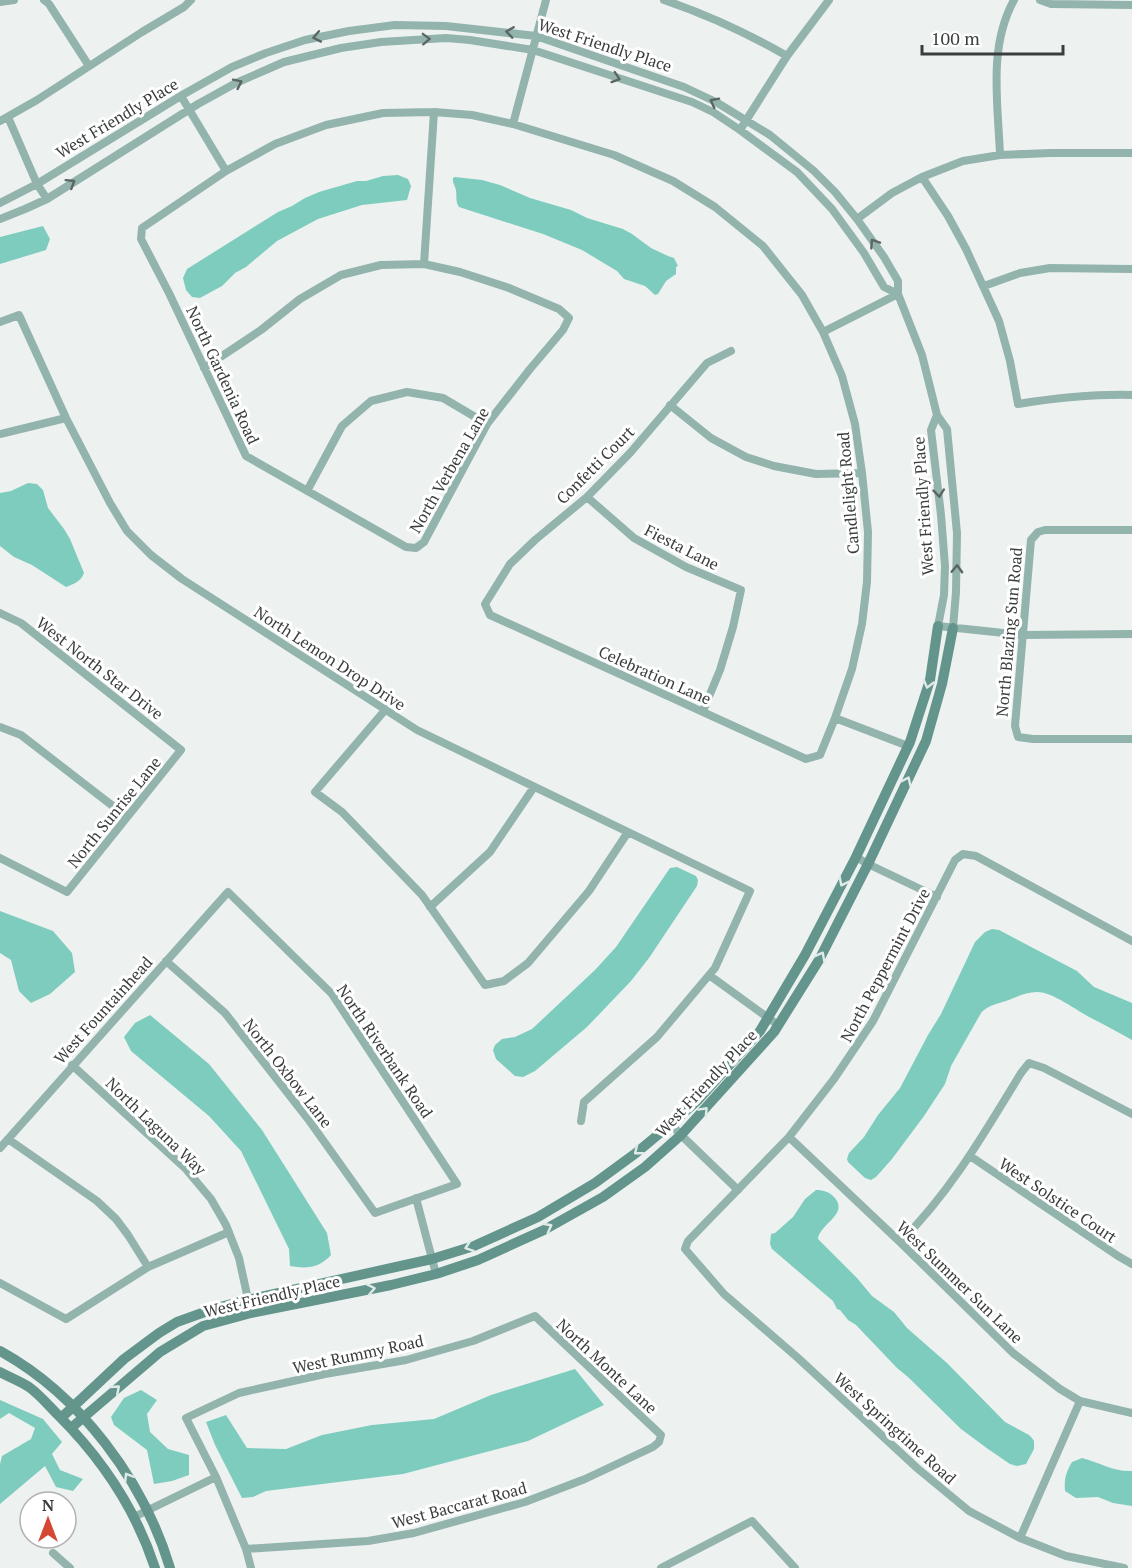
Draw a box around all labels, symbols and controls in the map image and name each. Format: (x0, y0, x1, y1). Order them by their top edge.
street label: West Friendly Place (535, 13, 675, 77)
scale bar (922, 18, 1063, 56)
text: 100 m (931, 26, 980, 50)
one-way arrow (506, 27, 515, 39)
one-way arrow (312, 30, 322, 43)
one-way arrow (422, 33, 431, 45)
one-way arrow (610, 70, 621, 83)
street label: West Friendly Place (52, 73, 182, 163)
one-way arrow (231, 78, 242, 90)
one-way arrow (709, 97, 720, 109)
one-way arrow (65, 179, 75, 191)
one-way arrow (870, 238, 881, 249)
street label: North Gardenia Road (181, 302, 265, 448)
street label: North Verbena Lane (404, 403, 494, 537)
street label: Confetti Court (551, 421, 639, 509)
street label: Candlelight Road (832, 431, 864, 555)
street label: West Friendly Place (907, 436, 939, 576)
one-way arrow (932, 489, 945, 498)
street label: Fiesta Lane (641, 519, 723, 575)
street label: North Blazing Sun Road (991, 546, 1027, 718)
one-way arrow (951, 565, 963, 574)
street label: North Lemon Drop Drive (250, 601, 410, 715)
street label: West North Star Drive (32, 611, 168, 725)
street label: Celebration Lane (595, 640, 715, 710)
one-way arrow (923, 678, 935, 689)
street label: North Sunrise Lane (62, 752, 166, 872)
one-way arrow (900, 777, 912, 788)
one-way arrow (839, 876, 850, 886)
street label: North Peppermint Drive (835, 884, 935, 1046)
street label: West Fountainhead (49, 951, 157, 1069)
one-way arrow (814, 952, 825, 962)
street label: North Riverbank Road (332, 980, 438, 1122)
street label: North Oxbow Lane (238, 1014, 338, 1132)
street label: West Friendly Place (650, 1025, 762, 1141)
street label: North Laguna Way (101, 1072, 212, 1180)
one-way arrow (696, 1107, 707, 1118)
one-way arrow (634, 1143, 645, 1154)
street label: West Solstice Court (995, 1152, 1121, 1248)
street label: West Summer Sun Lane (892, 1216, 1028, 1348)
one-way arrow (542, 1223, 553, 1234)
one-way arrow (465, 1239, 475, 1252)
street label: West Friendly Place (202, 1270, 342, 1322)
one-way arrow (365, 1283, 375, 1296)
street label: North Monte Lane (552, 1313, 662, 1419)
street label: West Rummy Road (290, 1329, 426, 1379)
street label: West Springtime Road (829, 1367, 961, 1489)
one-way arrow (109, 1386, 120, 1397)
one-way arrow (124, 1473, 136, 1483)
street label: West Baccarat Road (389, 1476, 529, 1534)
north arrow (18, 1490, 78, 1550)
text: N (42, 1494, 54, 1516)

